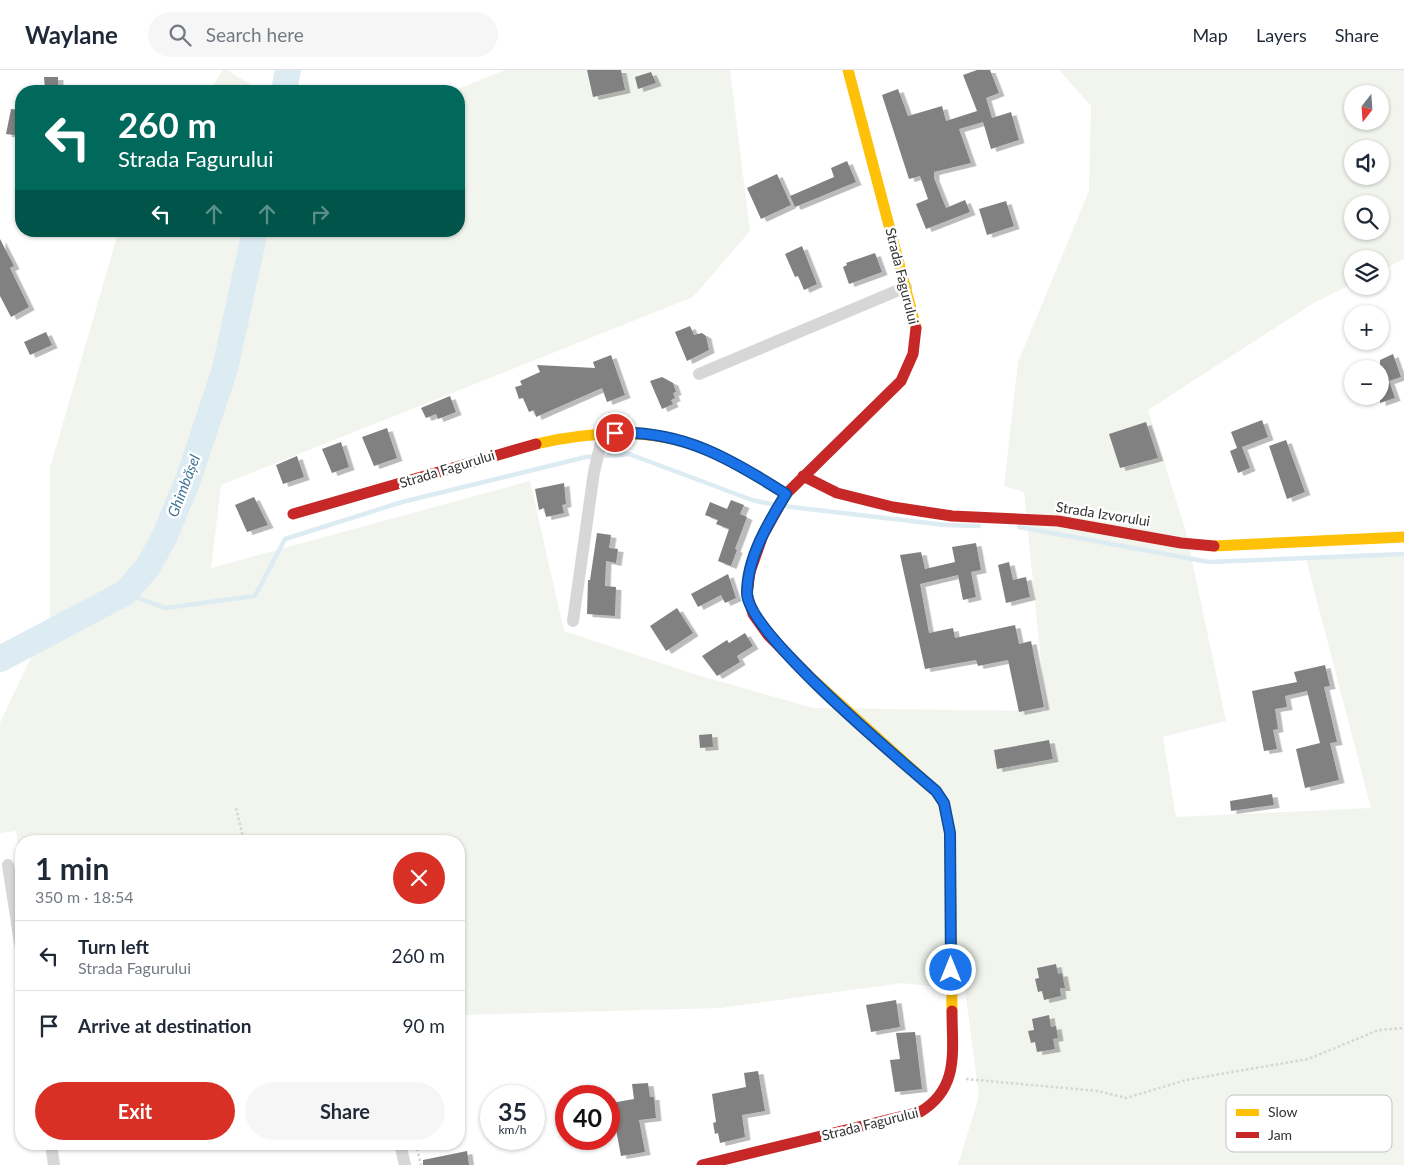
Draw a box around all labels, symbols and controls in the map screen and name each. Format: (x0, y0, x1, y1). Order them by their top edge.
search box (148, 12, 498, 57)
text: Waylane (25, 20, 118, 49)
icon: search (166, 21, 194, 49)
text: Search here (206, 23, 304, 46)
text: Map (1192, 24, 1228, 46)
text: Layers (1256, 24, 1307, 46)
text: Share (1335, 24, 1379, 46)
north arrow (1344, 85, 1389, 130)
map controls (1344, 85, 1389, 405)
text: 260 m (118, 103, 217, 145)
icon: left (35, 105, 100, 170)
button: sound (1344, 140, 1389, 185)
text: Strada Fagurului (118, 145, 274, 172)
button: search (1344, 195, 1389, 240)
icon: left (147, 200, 175, 228)
icon: ahead (200, 200, 228, 228)
icon: ahead (253, 200, 281, 228)
icon: right (306, 200, 334, 228)
street label: Strada Fagurului (882, 226, 923, 326)
button: layers (1344, 250, 1389, 295)
button: + (1344, 305, 1389, 350)
button: − (1344, 360, 1389, 405)
pin (594, 412, 636, 454)
icon: arrive (601, 419, 629, 447)
street label: Strada Fagurului (397, 446, 497, 491)
water label: Ghimbășel (163, 451, 203, 519)
street label: Strada Izvorului (1055, 498, 1151, 529)
text: 1 min (35, 850, 109, 886)
button: close (393, 852, 445, 904)
text: 350 m · 18:54 (35, 887, 134, 906)
text: Turn left (78, 935, 149, 958)
icon: left (35, 942, 63, 970)
position arrow (924, 943, 976, 995)
text: 260 m (391, 944, 445, 967)
text: Strada Fagurului (78, 958, 191, 977)
icon: arrive (35, 1012, 63, 1040)
text: Arrive at destination (78, 1014, 251, 1037)
text: 90 m (402, 1014, 445, 1037)
button: Exit (35, 1082, 235, 1140)
button: Share (245, 1082, 445, 1140)
speed limit sign: 40 (555, 1085, 620, 1150)
legend (1226, 1095, 1392, 1152)
text: 35 (498, 1096, 527, 1126)
street label: Strada Fagurului (820, 1103, 920, 1144)
text: Slow (1268, 1103, 1298, 1120)
text: km/h (498, 1122, 527, 1137)
text: Jam (1268, 1126, 1292, 1143)

